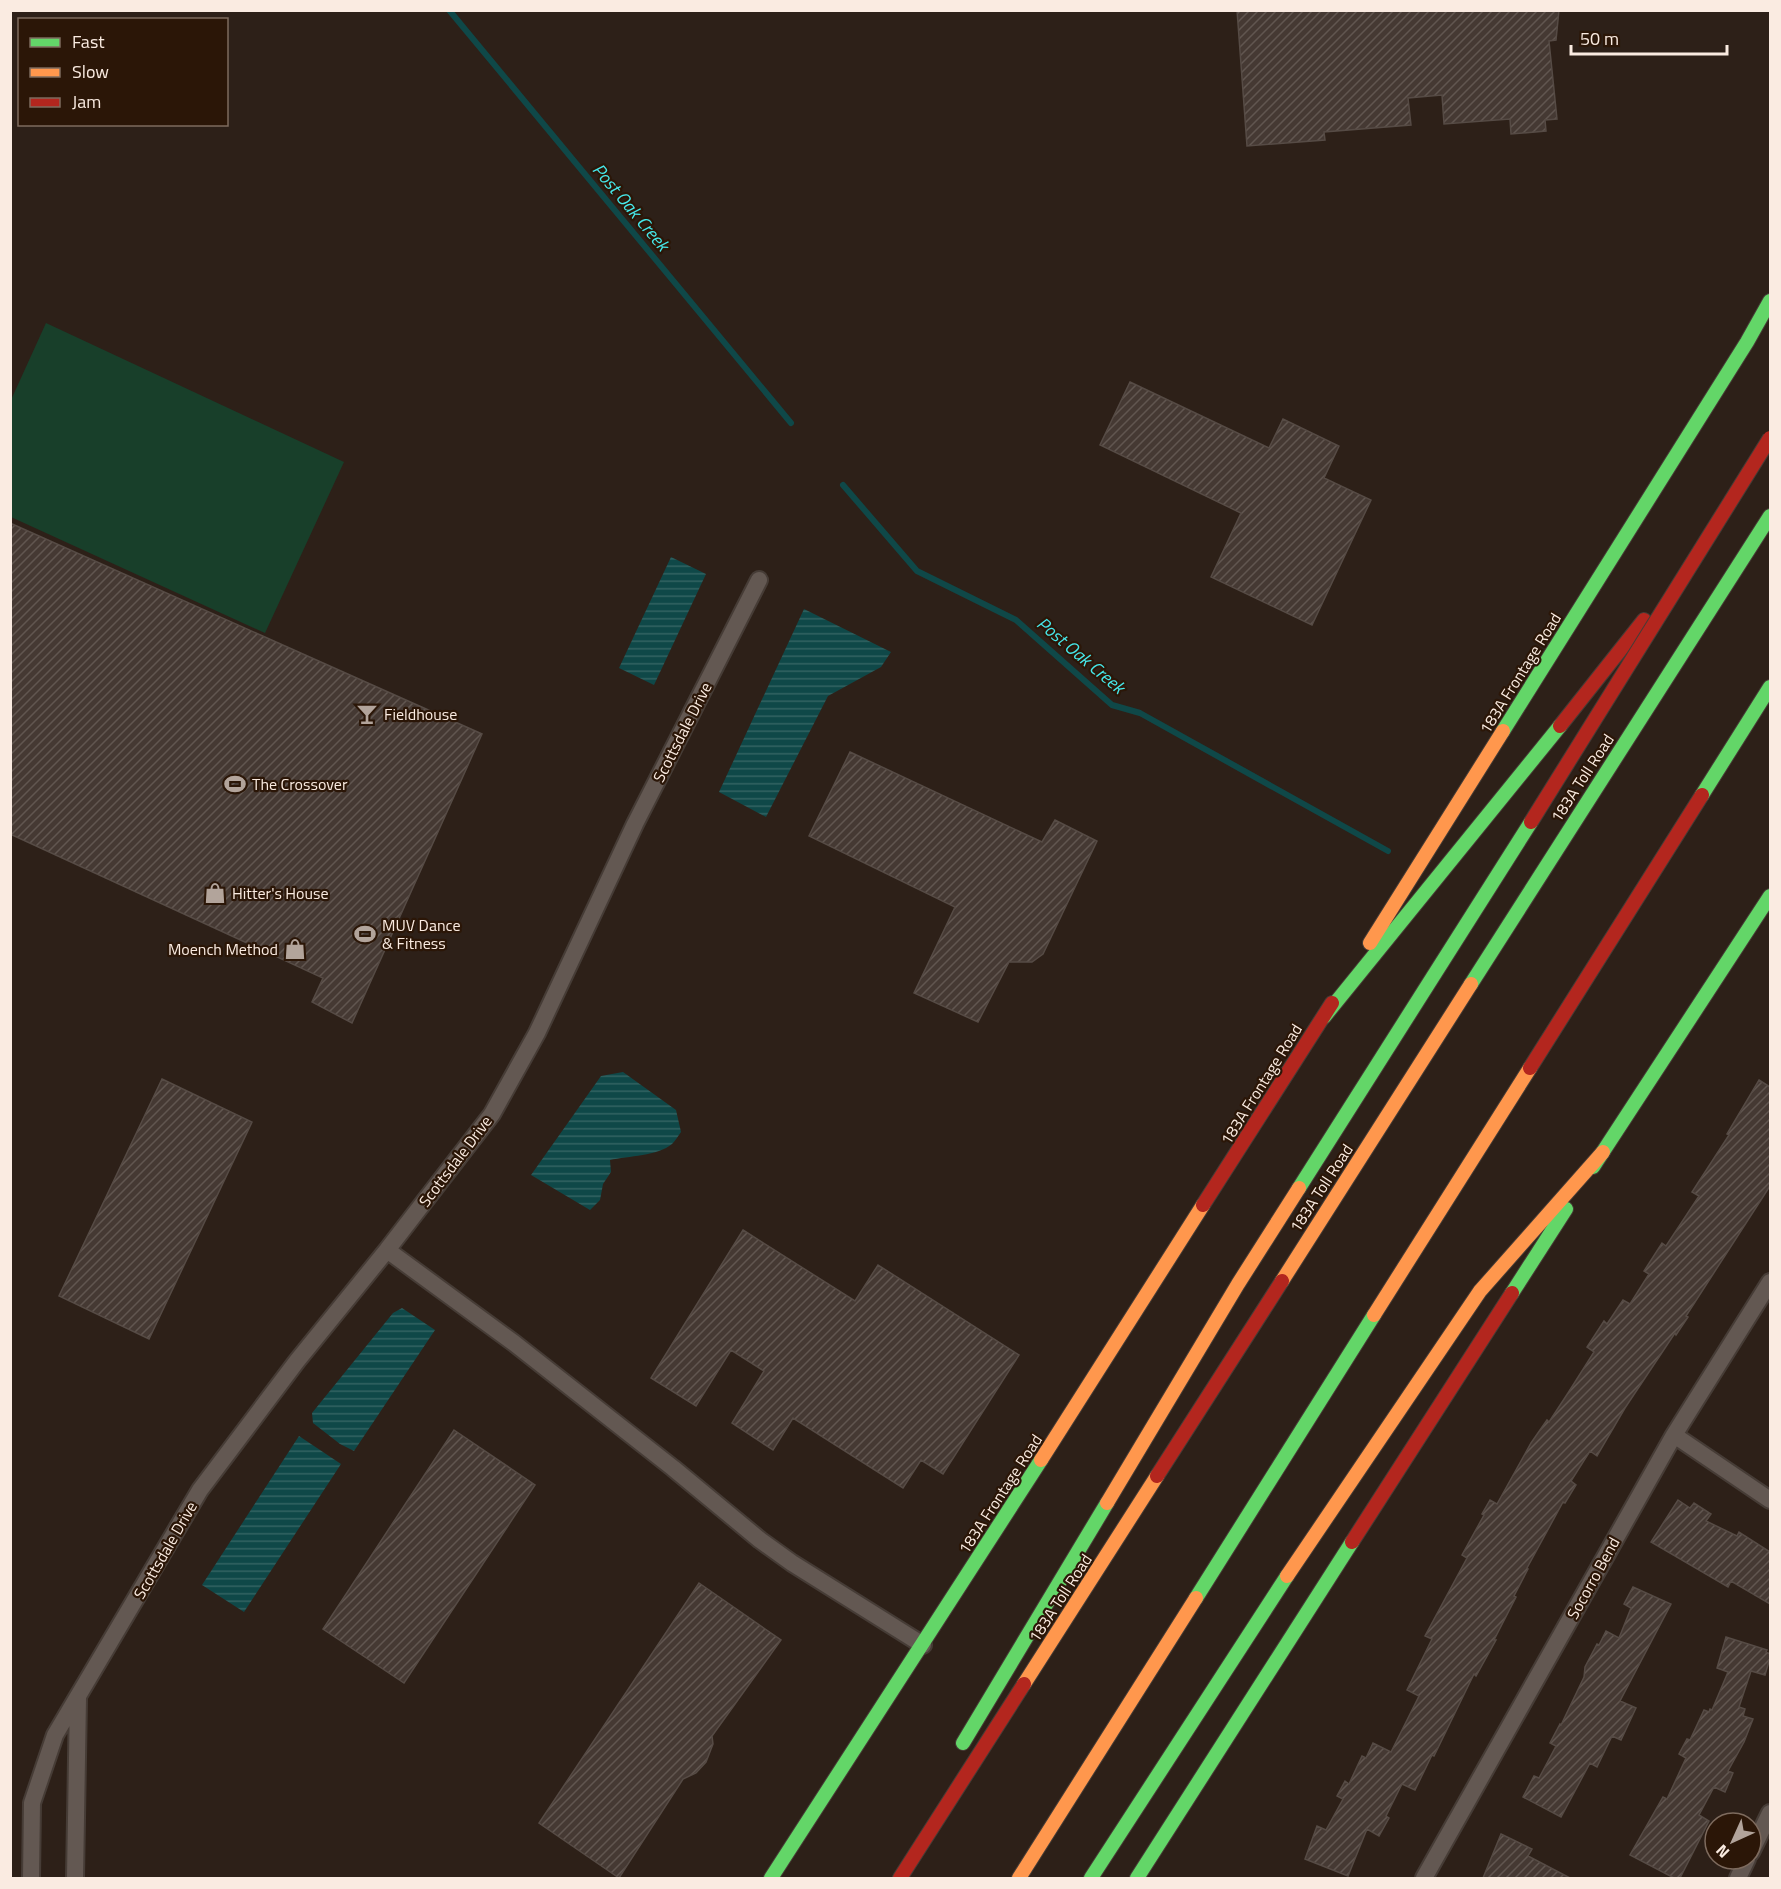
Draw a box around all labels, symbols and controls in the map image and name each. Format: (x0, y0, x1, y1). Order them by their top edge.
legend (18, 18, 228, 126)
scale bar (1571, 18, 1727, 56)
text: 50 m (1580, 25, 1619, 52)
text: Fast (72, 28, 105, 55)
text: Slow (72, 58, 109, 85)
text: Jam (72, 88, 101, 115)
water label: Post Oak Creek (586, 157, 677, 258)
street label: 183A Frontage Road (1473, 608, 1567, 738)
water label: Post Oak Creek (1031, 610, 1132, 701)
street label: Scottsdale Drive (646, 678, 718, 786)
bar icon: Fieldhouse (355, 702, 379, 726)
place label: Fieldhouse (384, 702, 457, 726)
street label: 183A Toll Road (1544, 729, 1620, 827)
sports icon: The Crossover (223, 772, 247, 796)
place label: The Crossover (252, 772, 348, 796)
shop icon: Hitter's House (203, 881, 227, 905)
place label: Hitter's House (232, 881, 329, 905)
place label: MUV Dance & Fitness (382, 913, 460, 955)
sports icon: MUV Dance & Fitness (353, 922, 377, 946)
place label: Moench Method (168, 937, 278, 961)
shop icon: Moench Method (283, 937, 307, 961)
street label: 183A Frontage Road (1214, 1019, 1308, 1149)
street label: Scottsdale Drive (412, 1110, 498, 1212)
street label: 183A Toll Road (1283, 1139, 1359, 1237)
street label: 183A Frontage Road (952, 1429, 1048, 1559)
street label: Scottsdale Drive (127, 1497, 203, 1603)
street label: Socorro Bend (1561, 1533, 1625, 1623)
street label: 183A Toll Road (1022, 1549, 1098, 1647)
north arrow (1703, 1811, 1763, 1871)
text: N (1710, 1839, 1735, 1864)

